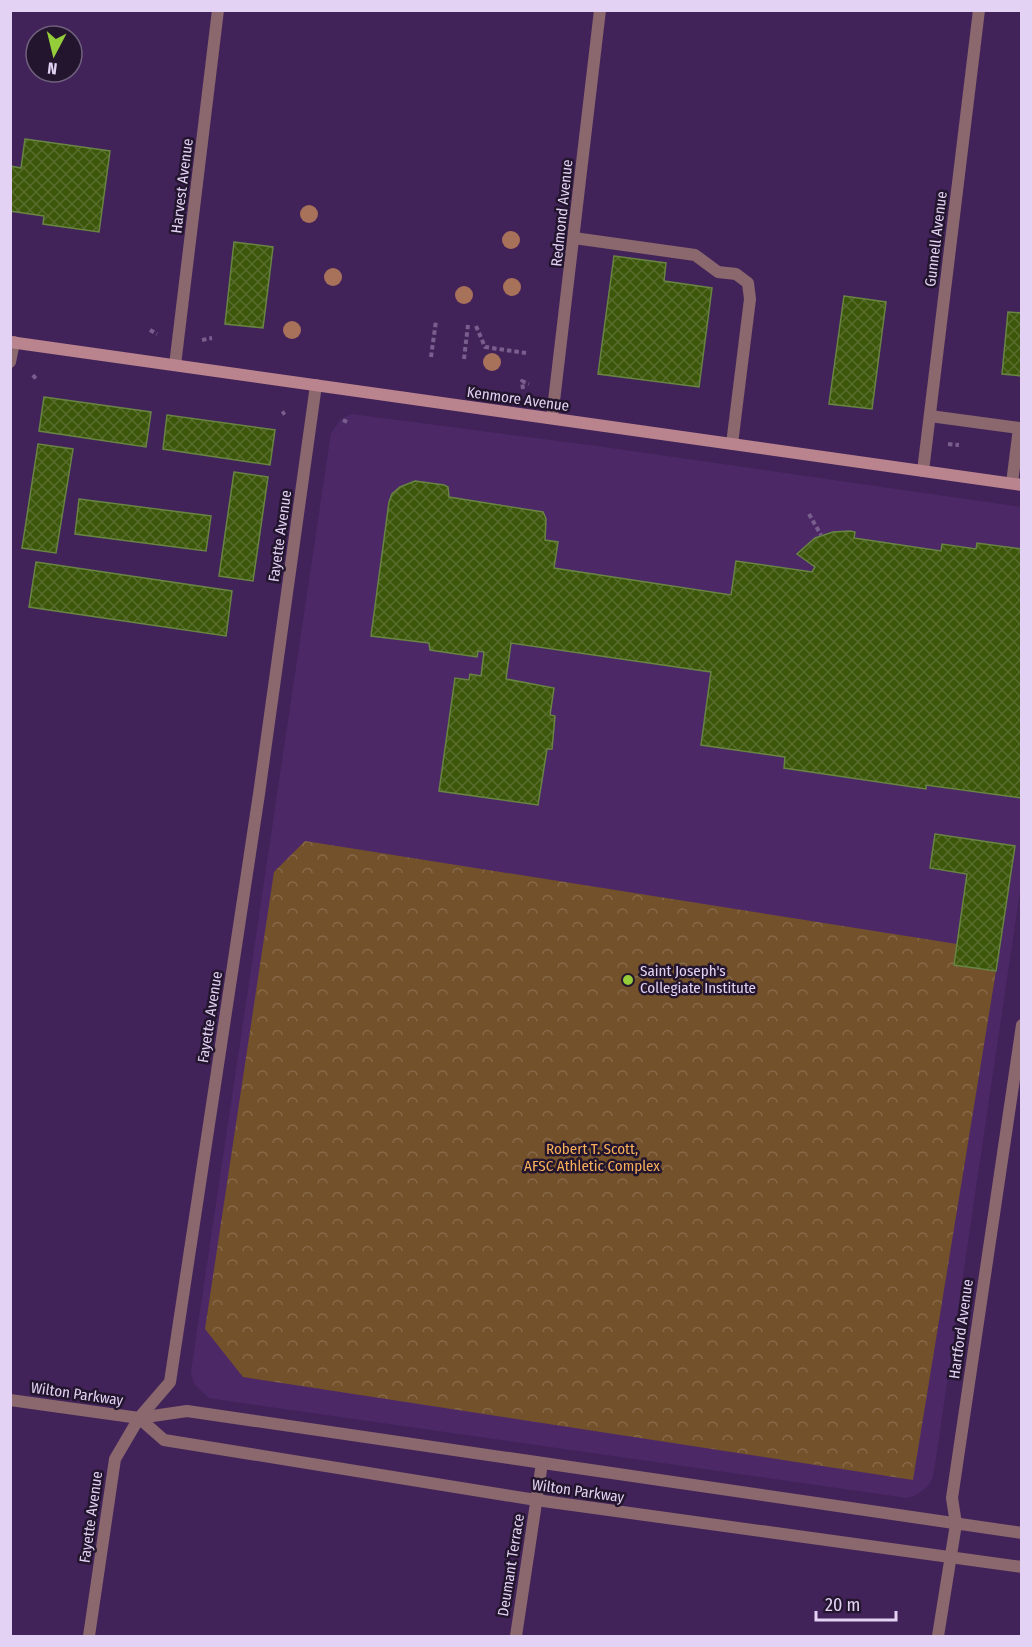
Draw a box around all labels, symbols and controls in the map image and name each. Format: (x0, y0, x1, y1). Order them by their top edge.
north arrow (24, 24, 84, 84)
text: N (46, 58, 58, 78)
street label: Harvest Avenue (167, 137, 197, 235)
street label: Redmond Avenue (547, 159, 577, 267)
street label: Gunnell Avenue (921, 190, 951, 288)
street label: Kenmore Avenue (466, 383, 570, 415)
street label: Fayette Avenue (265, 489, 295, 583)
place label: Saint Joseph's Collegiate Institute (640, 962, 756, 997)
street label: Fayette Avenue (194, 970, 226, 1064)
marker: Saint Joseph's Collegiate Institute (621, 973, 635, 987)
park label: Robert T. Scott, AFSC Athletic Complex (524, 1140, 660, 1175)
street label: Hartford Avenue (945, 1278, 977, 1380)
street label: Wilton Parkway (30, 1379, 125, 1409)
street label: Fayette Avenue (76, 1470, 106, 1564)
street label: Wilton Parkway (531, 1476, 626, 1506)
street label: Deumant Terrace (494, 1512, 528, 1618)
scale bar (816, 1584, 896, 1622)
text: 20 m (825, 1594, 860, 1616)

